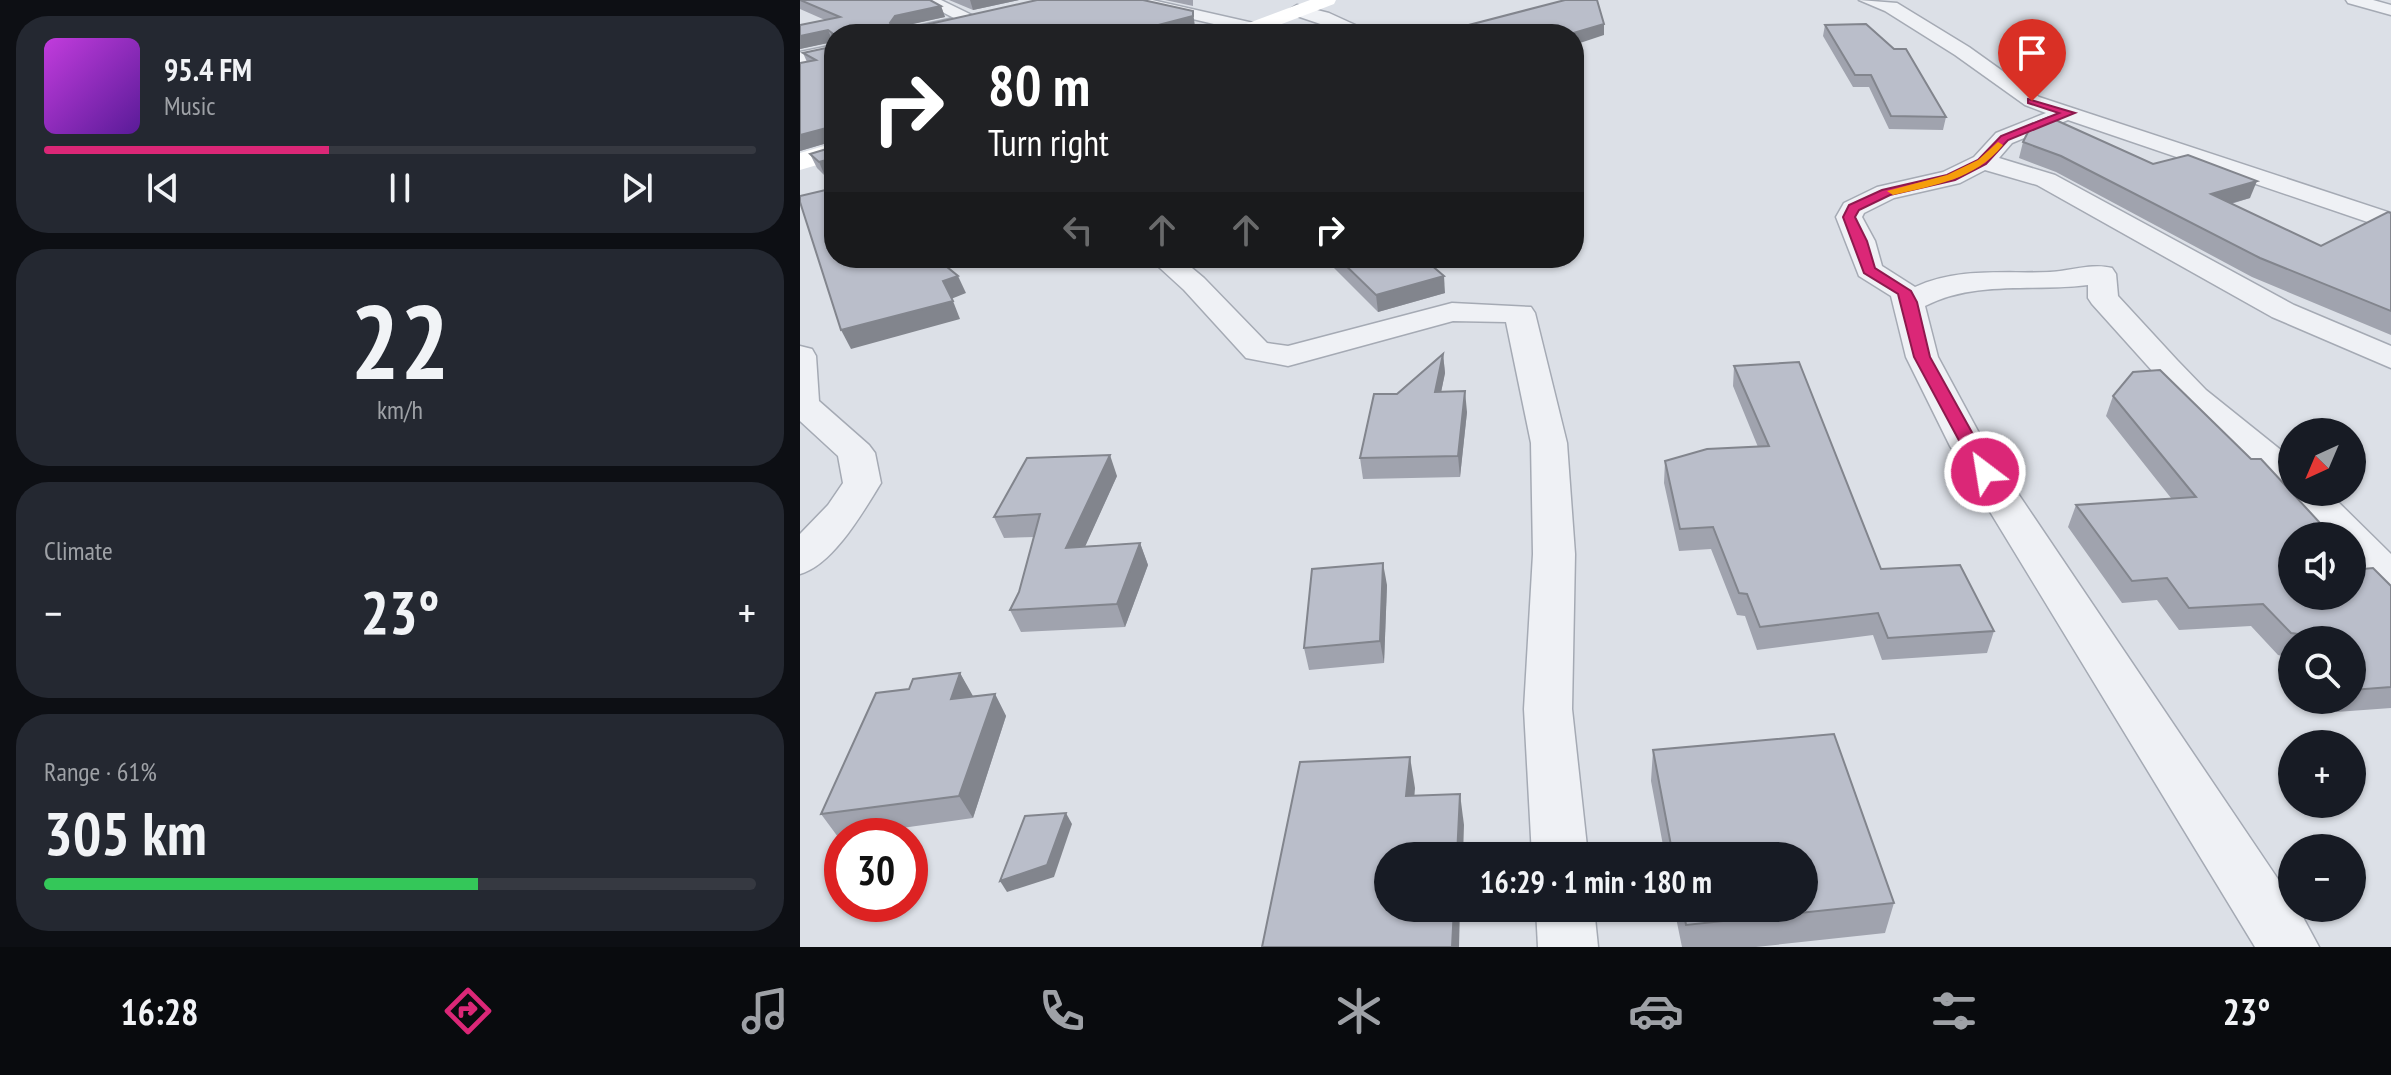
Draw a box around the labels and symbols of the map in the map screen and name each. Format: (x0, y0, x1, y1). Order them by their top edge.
pin (1998, 19, 2066, 101)
north arrow (2278, 418, 2366, 506)
position arrow (1943, 430, 2027, 514)
speed limit sign: 30 (824, 818, 928, 922)

